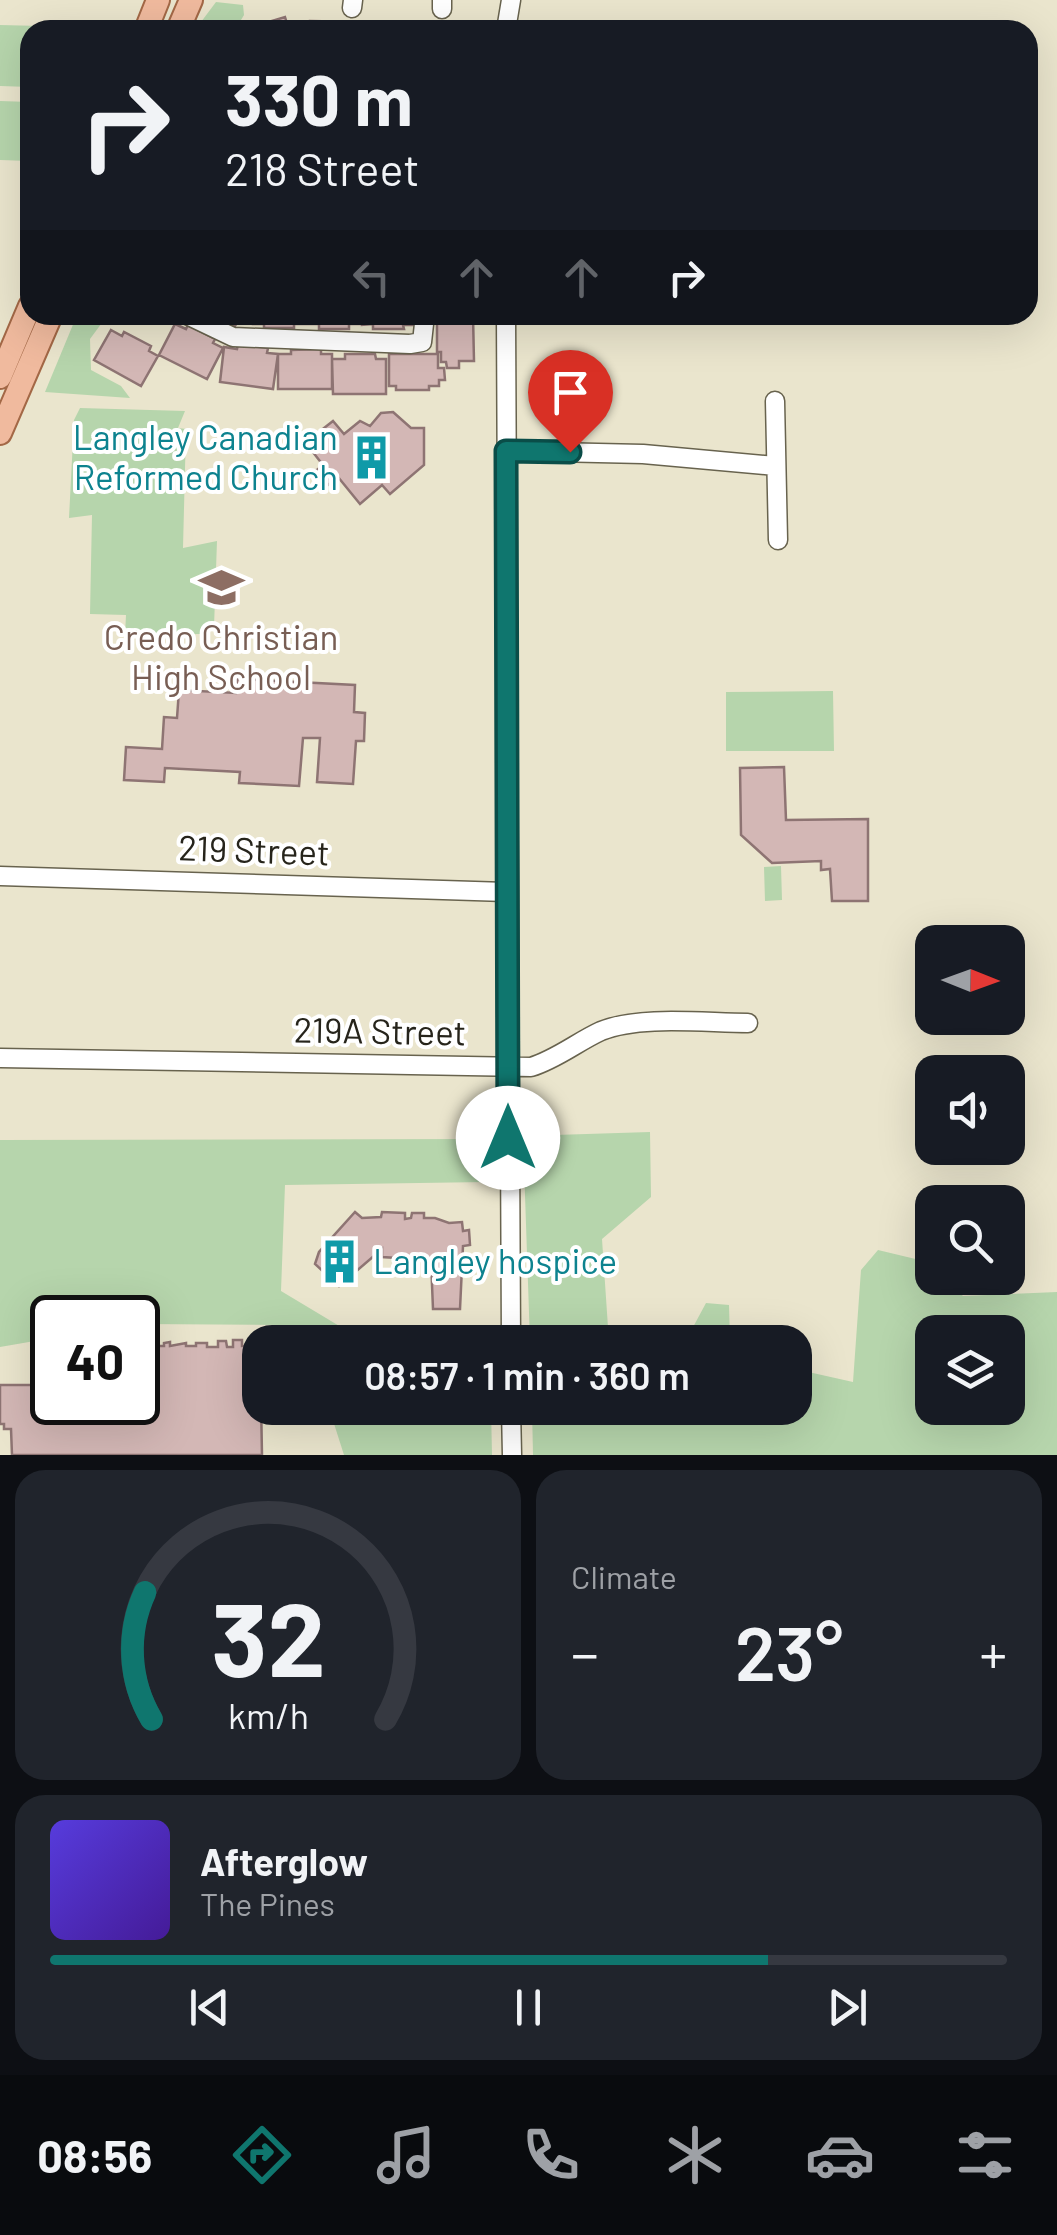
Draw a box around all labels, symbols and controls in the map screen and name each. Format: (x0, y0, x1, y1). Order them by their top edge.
text: 330 m (225, 56, 413, 140)
icon: right (60, 60, 190, 190)
text: 218 Street (225, 141, 420, 195)
icon: left (344, 250, 399, 305)
icon: ahead (449, 250, 504, 305)
icon: ahead (554, 250, 609, 305)
icon: right (659, 250, 714, 305)
pin (528, 350, 613, 453)
icon: arrive (543, 365, 598, 420)
place label: Langley Canadian Reformed Church (73, 415, 338, 497)
building icon: Langley Canadian Reformed Church (347, 434, 395, 482)
school or university icon: Credo Christian High School (197, 564, 245, 612)
place label: Credo Christian High School (104, 615, 338, 697)
street label: 219 Street (178, 825, 330, 873)
north arrow (915, 925, 1025, 1035)
map controls (915, 925, 1025, 1425)
street label: 219A Street (293, 1007, 467, 1053)
button: sound (915, 1055, 1025, 1165)
position arrow (456, 1086, 560, 1190)
button: search (915, 1185, 1025, 1295)
building icon: Langley hospice (316, 1238, 364, 1286)
place label: Langley hospice (373, 1239, 617, 1281)
speed limit sign: 40 (30, 1295, 160, 1425)
button: layers (915, 1315, 1025, 1425)
text: 08:57 · 1 min · 360 m (364, 1352, 690, 1398)
text: Climate (571, 1557, 677, 1595)
text: 32 (211, 1573, 325, 1698)
text: 23° (735, 1606, 843, 1696)
text: − (571, 1619, 599, 1685)
text: + (979, 1619, 1007, 1685)
text: km/h (228, 1693, 308, 1736)
text: Afterglow (200, 1838, 368, 1884)
text: The Pines (200, 1884, 335, 1922)
icon: previous (182, 1980, 237, 2035)
icon: pause (501, 1980, 556, 2035)
icon: next (820, 1980, 875, 2035)
icon: directions (227, 2120, 297, 2190)
icon: music (371, 2120, 441, 2190)
icon: phone (516, 2120, 586, 2190)
icon: climate (660, 2120, 730, 2190)
icon: car (805, 2120, 875, 2190)
icon: filters (950, 2120, 1020, 2190)
text: 08:56 (37, 2128, 152, 2182)

